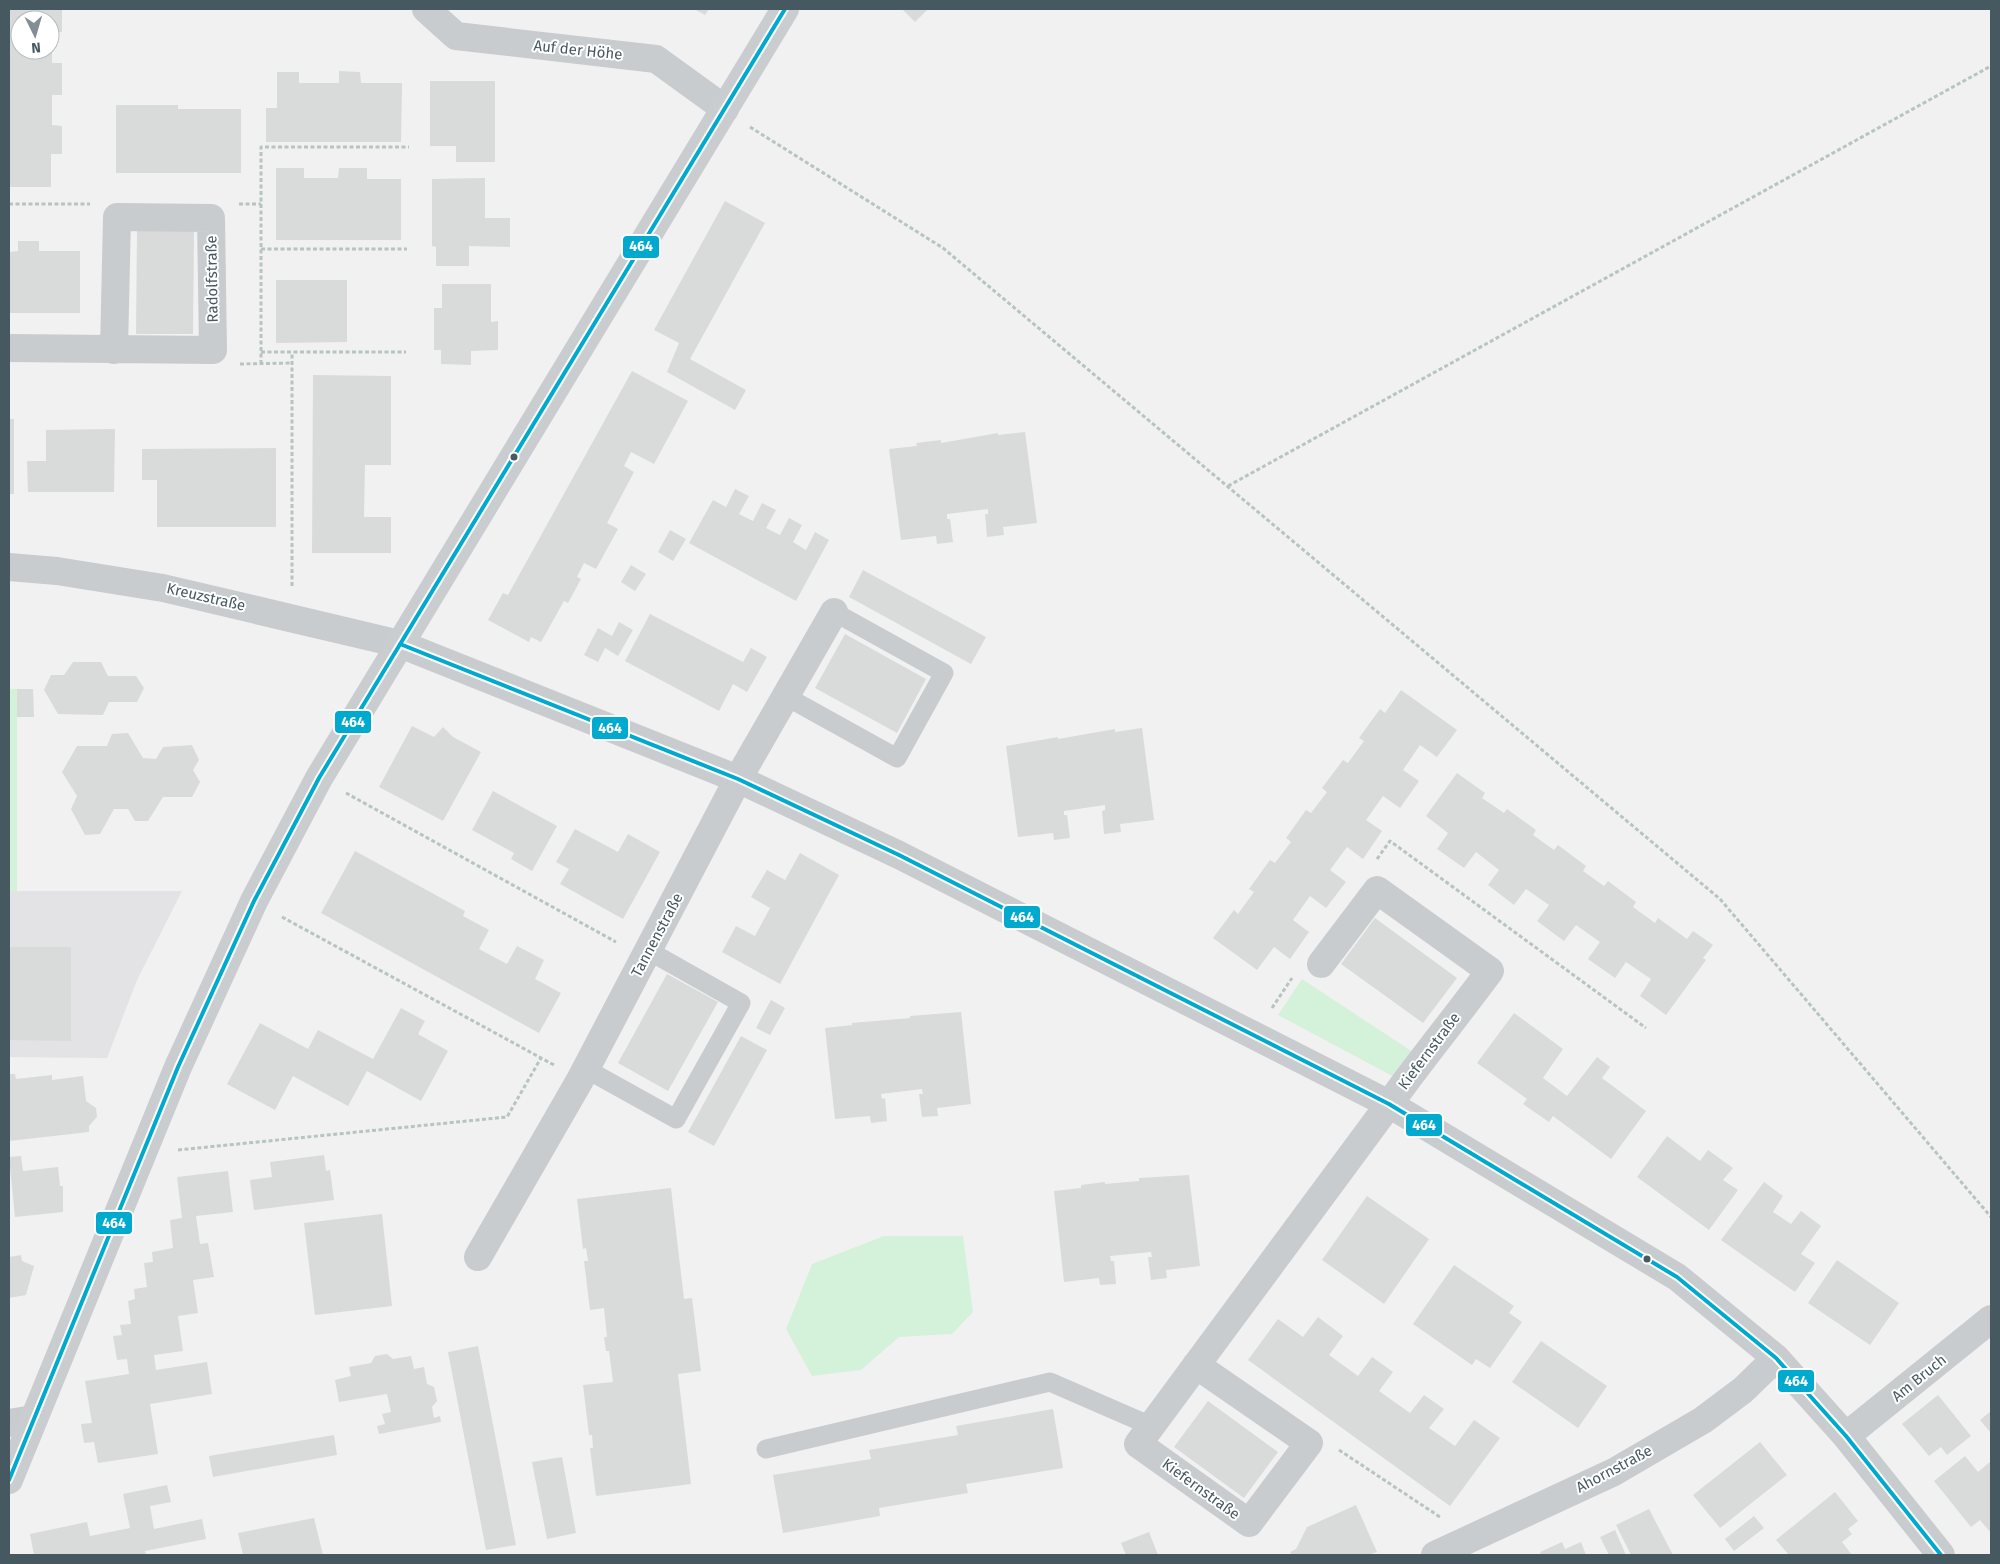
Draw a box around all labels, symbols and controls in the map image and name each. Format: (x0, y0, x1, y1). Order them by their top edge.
north arrow (10, 10, 60, 60)
street label: Auf der Höhe (533, 36, 623, 64)
text: N (31, 39, 41, 56)
street label: Radolfstraße (202, 235, 222, 323)
line badge: 464 (622, 235, 660, 259)
text: 464 (629, 238, 653, 255)
unlabelled marker (509, 452, 519, 462)
street label: Kreuzstraße (165, 579, 247, 615)
line badge: 464 (334, 710, 372, 734)
text: 464 (341, 714, 365, 731)
line badge: 464 (591, 716, 629, 740)
text: 464 (598, 720, 622, 737)
street label: Tannenstraße (627, 890, 687, 980)
line badge: 464 (1003, 905, 1041, 929)
text: 464 (1010, 909, 1034, 926)
street label: Kiefernstraße (1394, 1009, 1464, 1093)
line badge: 464 (1405, 1113, 1443, 1137)
text: 464 (1412, 1117, 1436, 1134)
line badge: 464 (95, 1211, 133, 1235)
text: 464 (102, 1215, 126, 1232)
unlabelled marker (1642, 1254, 1652, 1264)
street label: Am Bruch (1888, 1351, 1950, 1405)
line badge: 464 (1777, 1369, 1815, 1393)
text: 464 (1784, 1373, 1808, 1390)
street label: Ahornstraße (1573, 1441, 1655, 1497)
street label: Kiefernstraße (1159, 1455, 1243, 1523)

